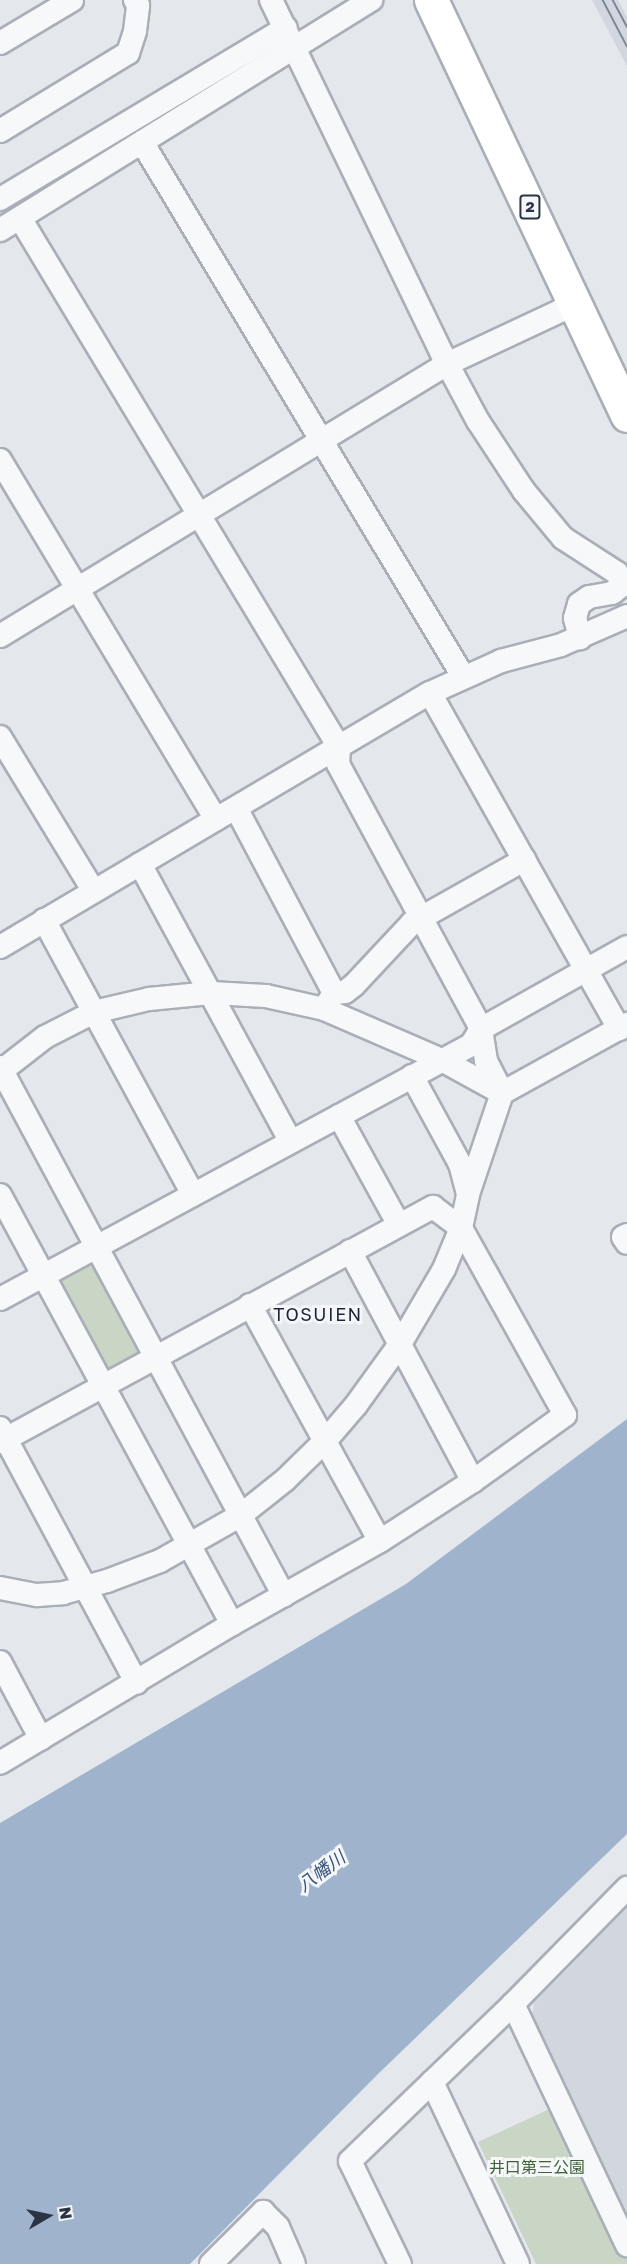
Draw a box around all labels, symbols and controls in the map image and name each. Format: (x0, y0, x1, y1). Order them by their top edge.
road number: 2 (518, 195, 542, 219)
district label: TOSUIEN (273, 1303, 363, 1325)
water label: 八幡川 (293, 1846, 349, 1896)
park label: 井口第三公園 (489, 2157, 585, 2177)
north arrow (18, 2186, 78, 2246)
text: N (55, 2206, 77, 2221)

